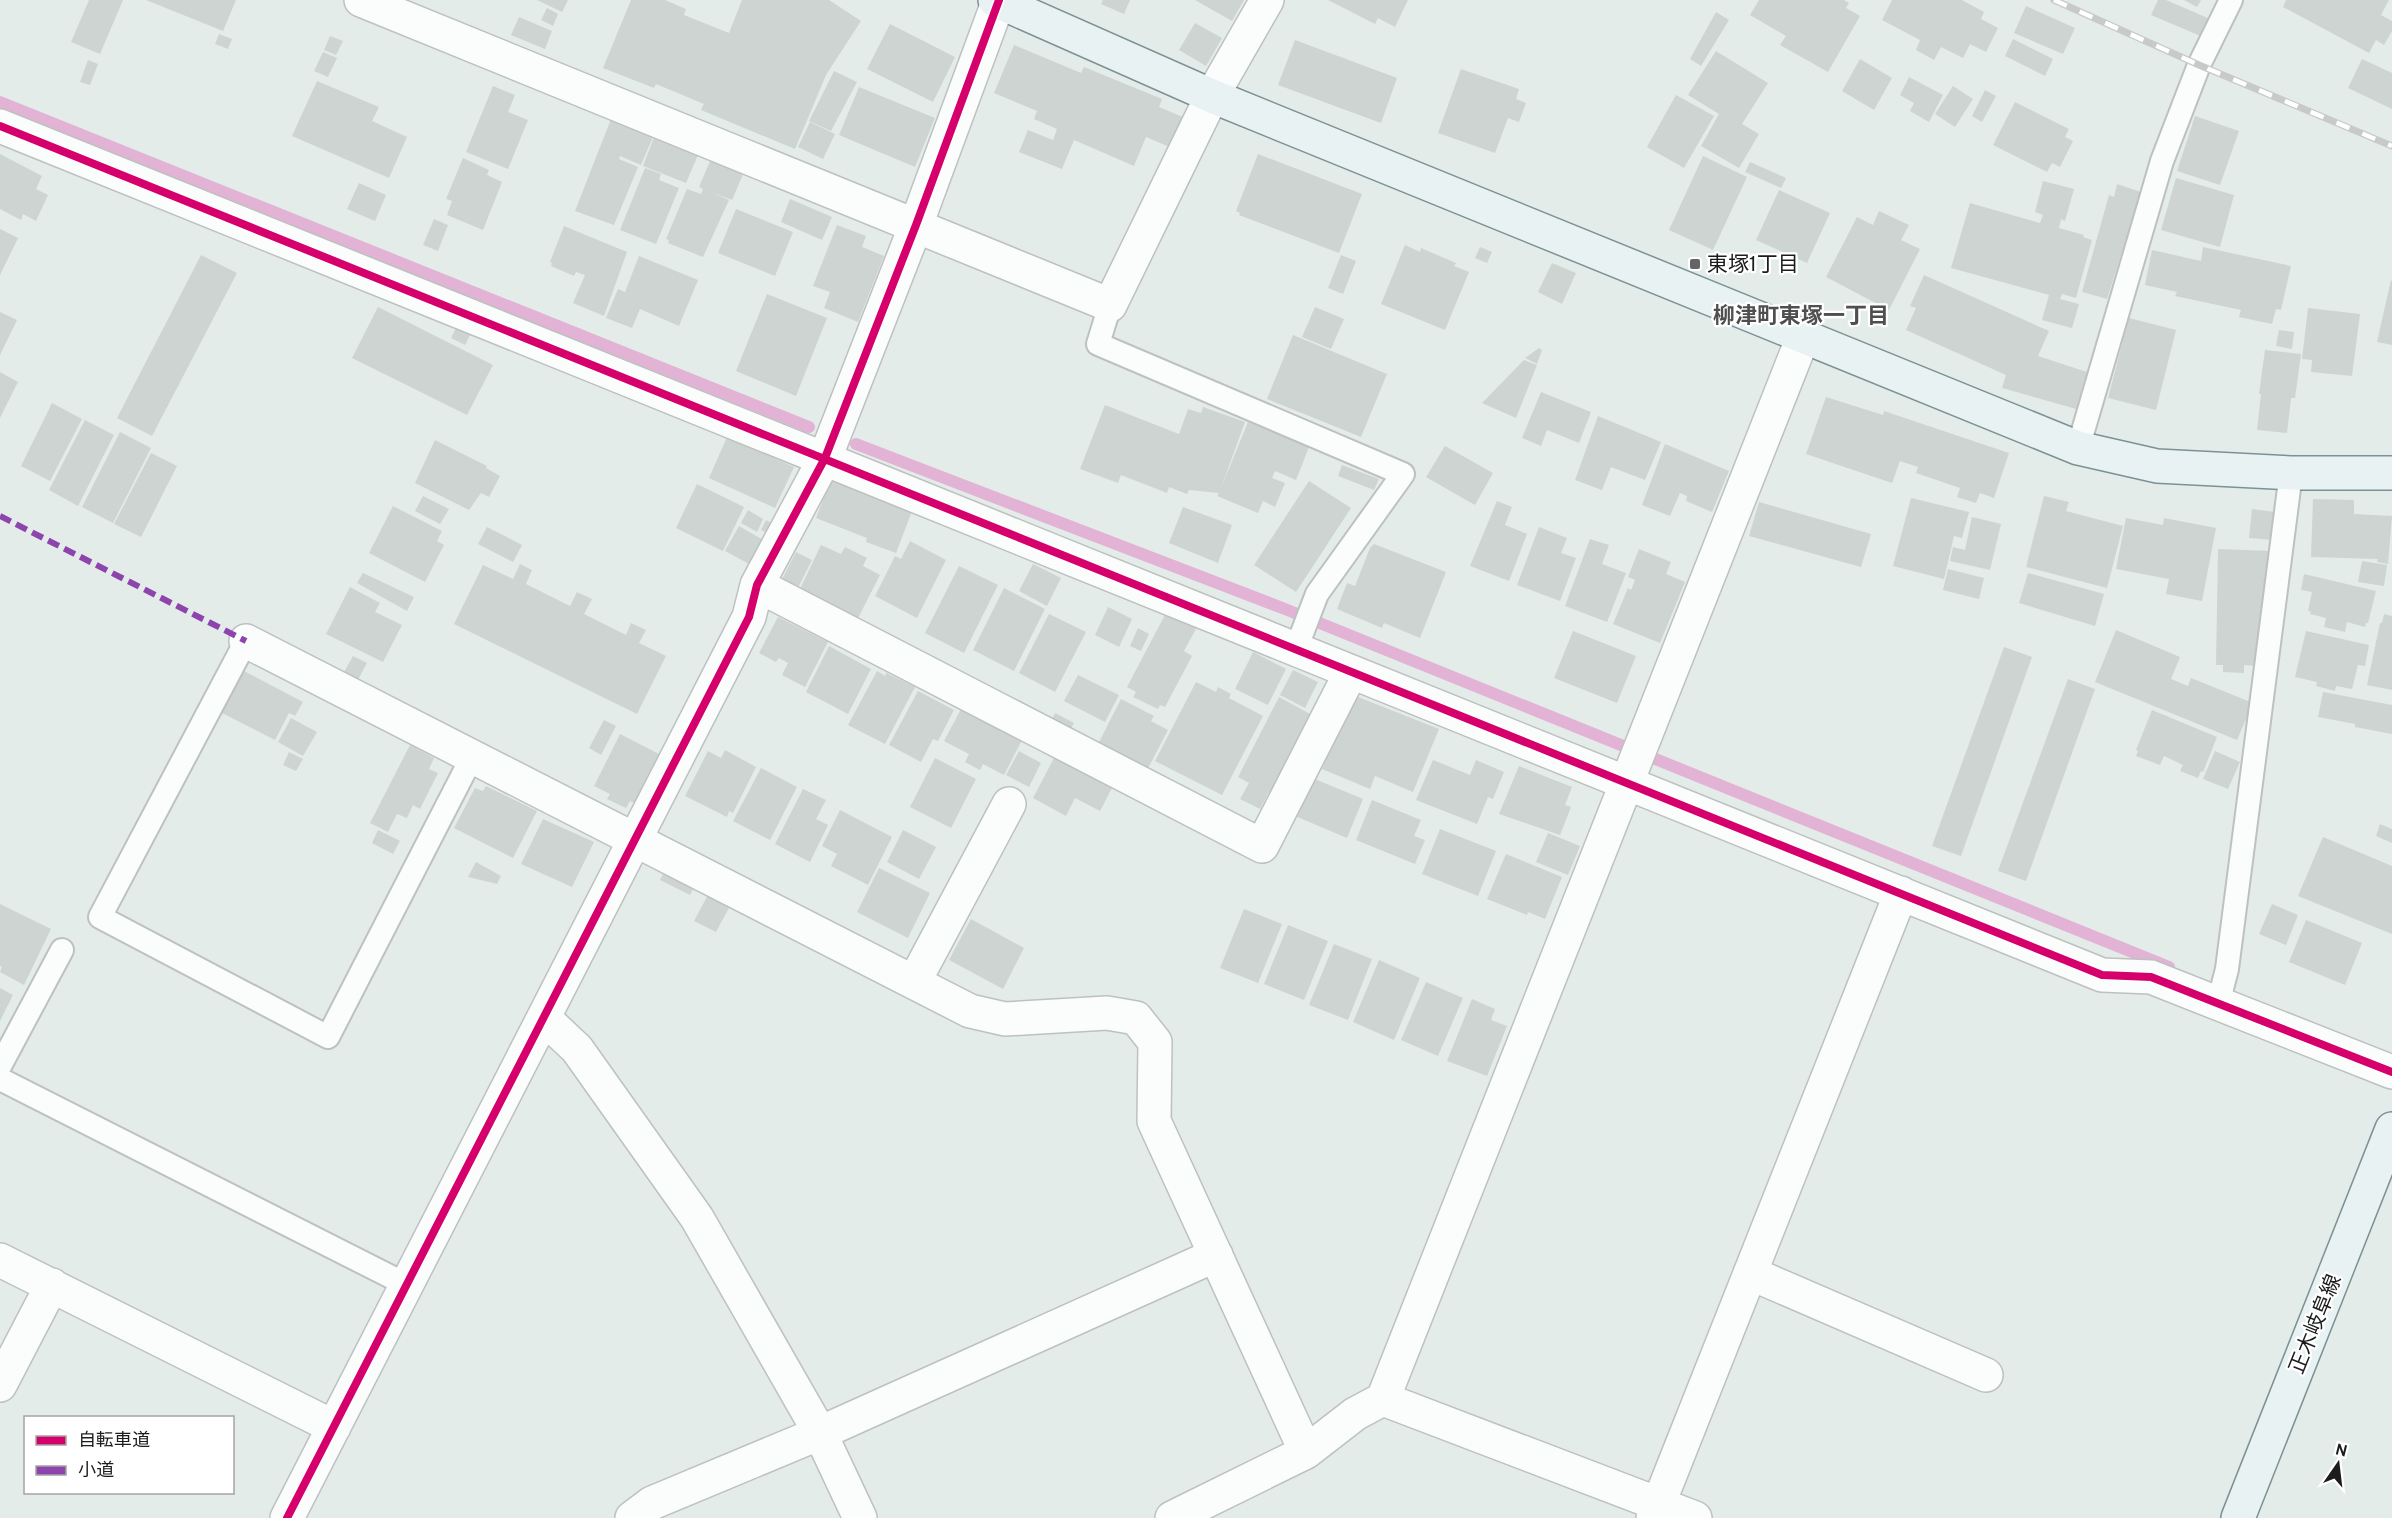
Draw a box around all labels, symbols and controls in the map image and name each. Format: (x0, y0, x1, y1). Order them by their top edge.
place label: 東塚1丁目 (1707, 252, 1799, 279)
marker: 東塚1丁目 (1688, 257, 1702, 271)
district label: 柳津町東塚一丁目 (1713, 304, 1889, 331)
street label: 正木岐阜線 (2284, 1271, 2349, 1378)
legend (24, 1416, 234, 1494)
text: 自転車道 (78, 1430, 150, 1453)
north arrow (2308, 1434, 2368, 1494)
text: N (2333, 1440, 2349, 1462)
text: 小道 (78, 1460, 114, 1483)

